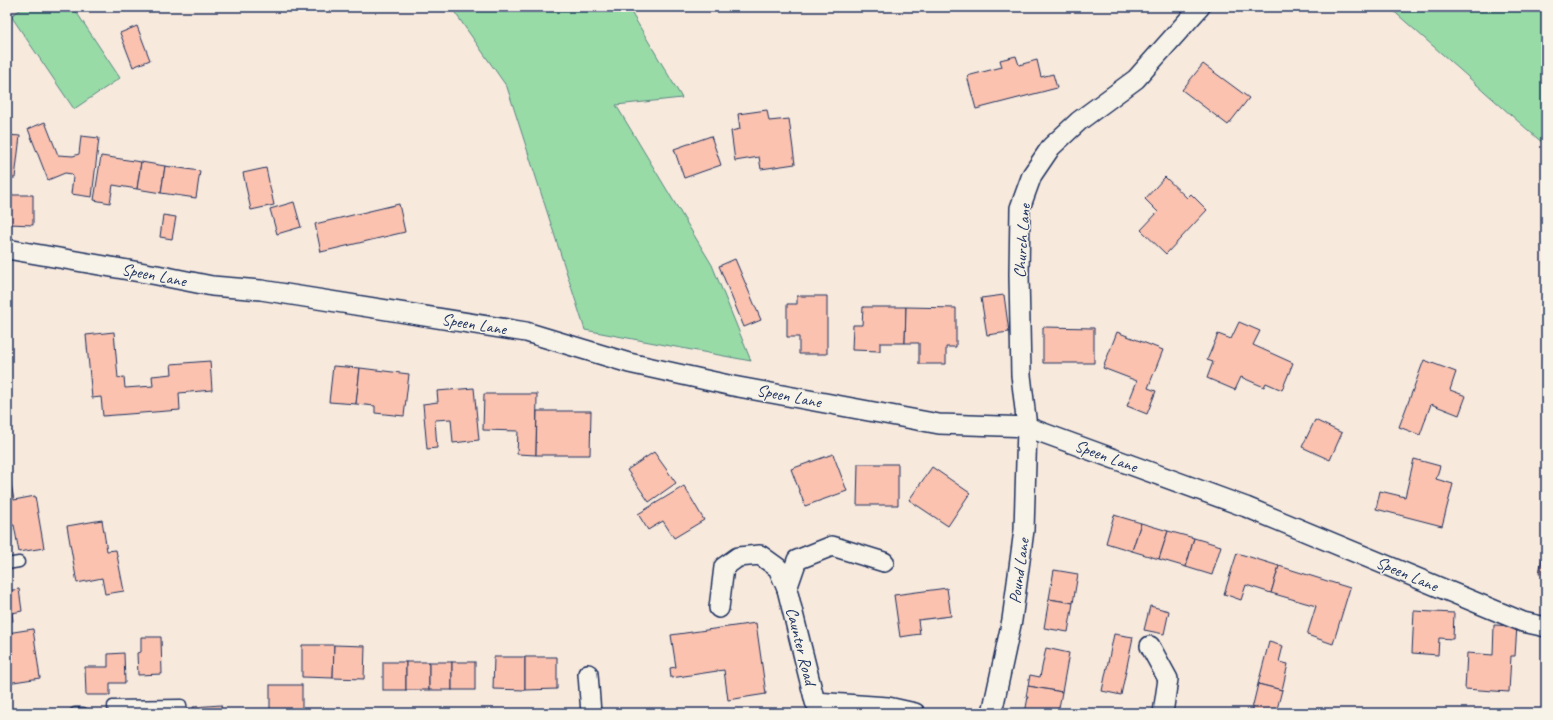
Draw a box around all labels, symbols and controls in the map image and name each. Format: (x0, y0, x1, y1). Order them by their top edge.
street label: Church Lane (1009, 202, 1035, 279)
street label: Speen Lane (120, 259, 189, 292)
street label: Speen Lane (440, 309, 509, 340)
street label: Speen Lane (755, 380, 824, 413)
street label: Speen Lane (1072, 435, 1141, 477)
street label: Pound Lane (1004, 536, 1034, 605)
street label: Speen Lane (1373, 552, 1442, 597)
street label: Caunter Road (781, 605, 821, 689)

